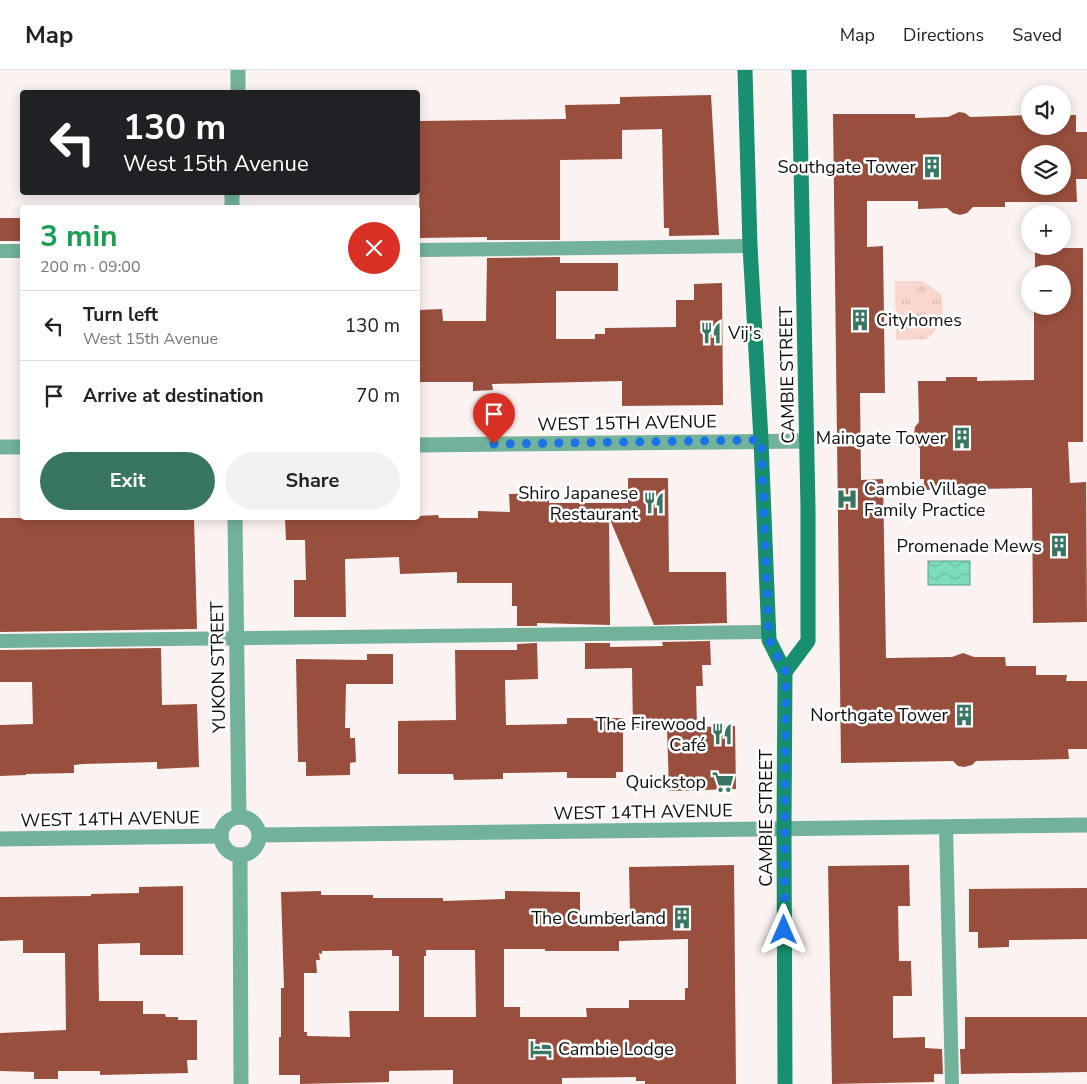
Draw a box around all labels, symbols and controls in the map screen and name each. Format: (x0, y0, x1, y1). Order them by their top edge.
text: Map (25, 19, 73, 51)
text: Map (840, 23, 875, 47)
text: Directions (903, 23, 984, 47)
text: Saved (1012, 23, 1062, 47)
map controls (1021, 85, 1071, 315)
button: sound (1021, 85, 1071, 135)
text: 130 m (123, 104, 226, 151)
icon: left (40, 110, 105, 175)
button: layers (1021, 145, 1071, 195)
text: West 15th Avenue (123, 149, 309, 179)
building icon: Southgate Tower (919, 154, 945, 180)
place label: Southgate Tower (777, 155, 917, 179)
button: + (1021, 205, 1071, 255)
text: 3 min (40, 216, 118, 257)
button: close (348, 222, 400, 274)
text: 200 m · 09:00 (40, 256, 141, 278)
button: − (1021, 265, 1071, 315)
text: Turn left (83, 302, 158, 328)
street label: CAMBIE STREET (774, 306, 800, 444)
building icon: Cityhomes (847, 307, 873, 333)
place label: Cityhomes (876, 308, 962, 332)
icon: left (40, 312, 68, 340)
text: 130 m (345, 313, 400, 339)
restaurant icon: Vij's (698, 320, 724, 346)
place label: Vij's (727, 321, 761, 345)
text: West 15th Avenue (83, 328, 218, 350)
icon: arrive (40, 382, 68, 410)
text: Arrive at destination (83, 383, 264, 409)
text: 70 m (356, 383, 400, 409)
pin (473, 393, 515, 444)
icon: arrive (480, 400, 508, 428)
street label: WEST 15TH AVENUE (537, 409, 717, 437)
building icon: Maingate Tower (949, 425, 975, 451)
place label: Maingate Tower (816, 426, 947, 450)
button: Exit (40, 452, 215, 510)
button: Share (225, 452, 400, 510)
place label: Cambie Village Family Practice (864, 477, 987, 522)
place label: Shiro Japanese Restaurant (518, 481, 639, 526)
hospital icon: Cambie Village Family Practice (834, 486, 860, 512)
restaurant icon: Shiro Japanese Restaurant (641, 490, 667, 516)
building icon: Promenade Mews (1046, 533, 1072, 559)
place label: Promenade Mews (897, 534, 1042, 558)
street label: YUKON STREET (205, 601, 231, 734)
building icon: Northgate Tower (951, 702, 977, 728)
place label: Northgate Tower (810, 703, 949, 727)
place label: The Firewood Café (595, 712, 706, 757)
restaurant icon: The Firewood Café (709, 721, 735, 747)
street label: CAMBIE STREET (754, 749, 778, 887)
supermarket icon: Quickstop (710, 769, 736, 795)
place label: Quickstop (625, 770, 706, 794)
street label: WEST 14TH AVENUE (553, 798, 733, 826)
street label: WEST 14TH AVENUE (20, 805, 200, 833)
position arrow (757, 903, 809, 955)
building icon: The Cumberland (669, 905, 695, 931)
place label: The Cumberland (531, 906, 666, 930)
hotel icon: Cambie Lodge (528, 1036, 554, 1062)
place label: Cambie Lodge (558, 1037, 674, 1061)

